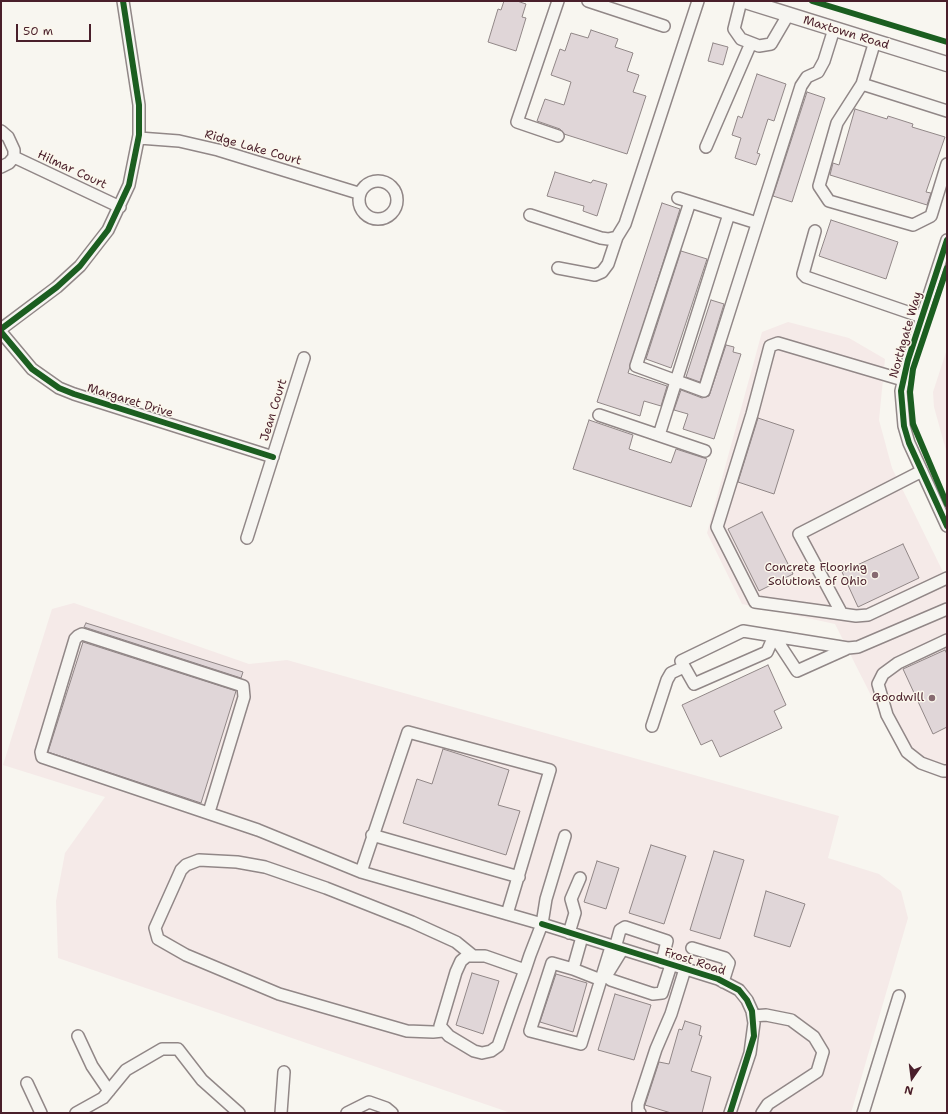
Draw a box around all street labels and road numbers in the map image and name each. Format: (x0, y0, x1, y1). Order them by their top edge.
street label: Maxtown Road (801, 13, 891, 53)
street label: Ridge Lake Court (203, 127, 303, 169)
street label: Hilmar Court (35, 148, 109, 192)
street label: Northgate Way (887, 290, 925, 380)
street label: Jean Court (258, 377, 290, 443)
street label: Margaret Drive (85, 381, 175, 421)
street label: Frost Road (663, 945, 727, 979)

